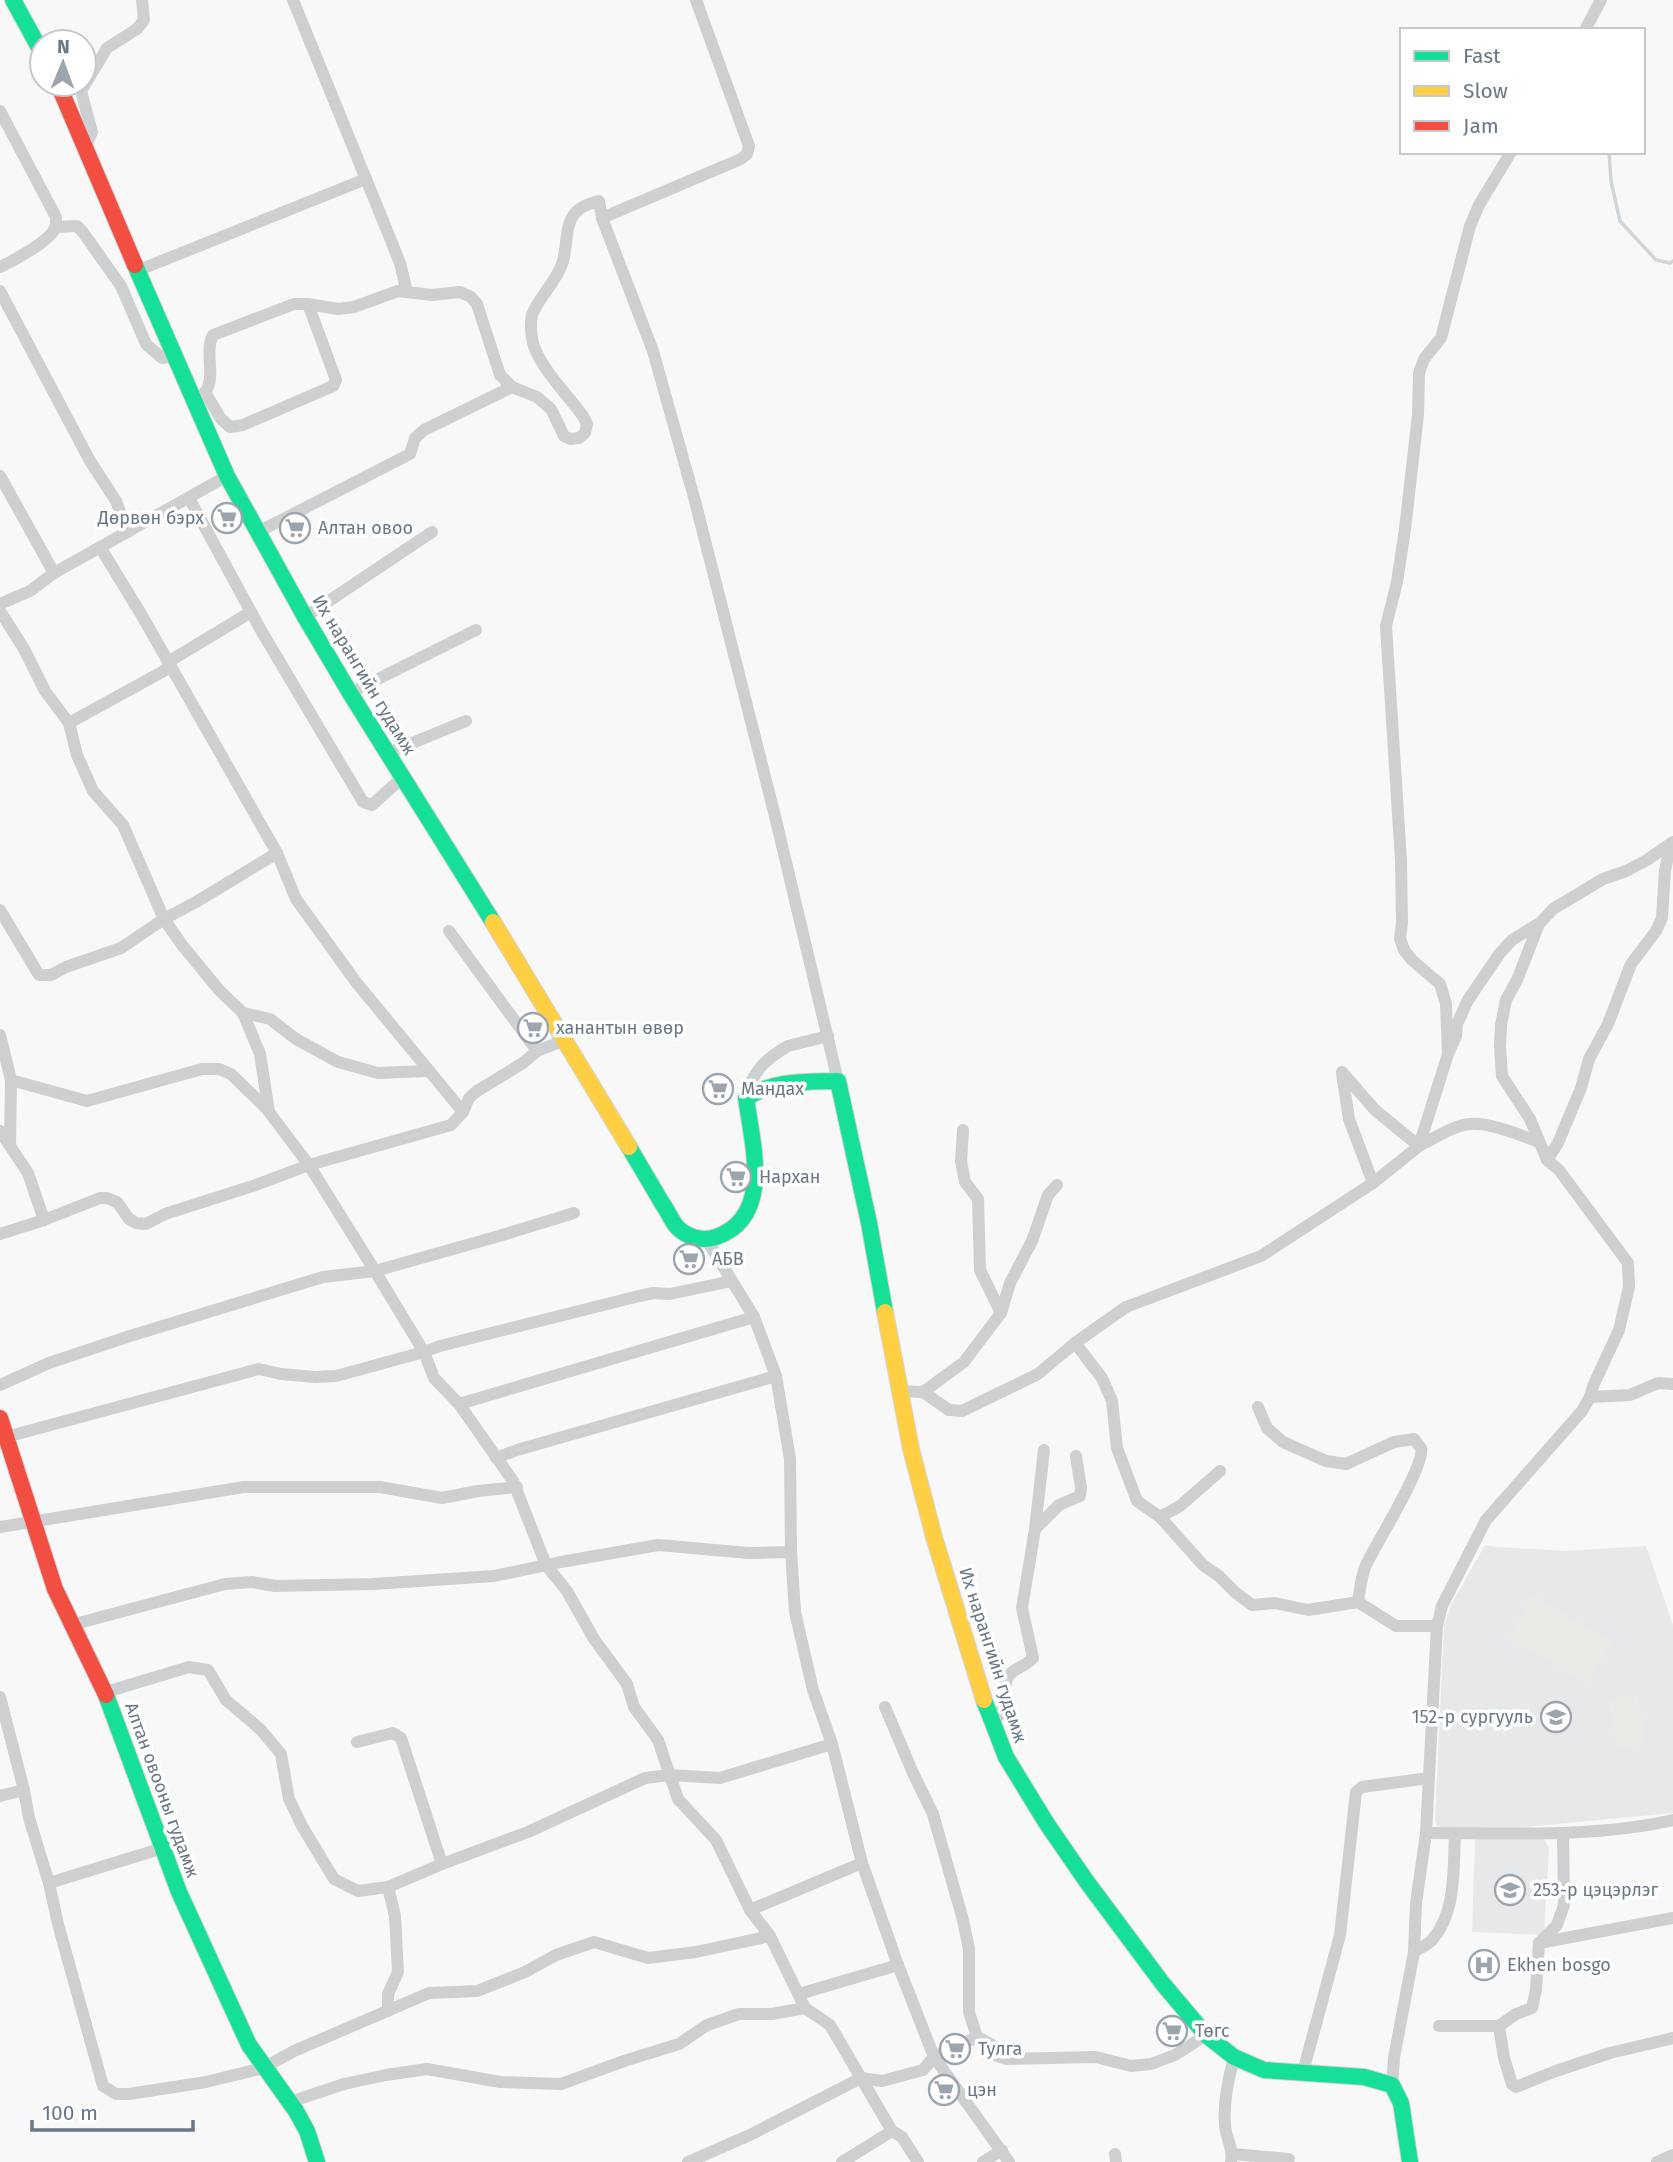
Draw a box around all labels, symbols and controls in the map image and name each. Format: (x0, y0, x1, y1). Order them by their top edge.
north arrow (28, 28, 98, 98)
legend (1400, 28, 1645, 154)
text: N (57, 35, 70, 58)
text: Fast (1463, 43, 1501, 69)
text: Slow (1463, 78, 1508, 104)
text: Jam (1463, 113, 1499, 139)
supermarket icon: Дөрвөн бэрх (210, 501, 244, 535)
place label: Дөрвөн бэрх (97, 507, 204, 529)
supermarket icon: Алтан овоо (278, 511, 312, 545)
place label: Алтан овоо (318, 517, 413, 539)
street label: Их нарангийн гудамж (307, 591, 421, 759)
supermarket icon: ханантын өвөр (516, 1011, 550, 1045)
place label: ханантын өвөр (556, 1017, 684, 1039)
supermarket icon: Мандах (701, 1072, 735, 1106)
place label: Мандах (741, 1078, 804, 1100)
supermarket icon: Нархан (719, 1160, 753, 1194)
place label: Нархан (759, 1166, 821, 1188)
supermarket icon: АБВ (672, 1242, 706, 1276)
place label: АБВ (712, 1248, 744, 1270)
street label: Их нарангийн гудамж (954, 1564, 1032, 1746)
street label: Алтан овооны гудамж (120, 1699, 204, 1881)
school or university icon: 152-р сургууль (1539, 1700, 1573, 1734)
place label: 152-р сургууль (1412, 1706, 1533, 1728)
school or university icon: 253-р цэцэрлэг (1493, 1873, 1527, 1907)
place label: 253-р цэцэрлэг (1533, 1879, 1659, 1901)
hospital icon: Ekhen bosgo (1467, 1948, 1501, 1982)
place label: Ekhen bosgo (1507, 1954, 1611, 1976)
supermarket icon: Төгс (1155, 2014, 1189, 2048)
place label: Төгс (1195, 2020, 1230, 2042)
supermarket icon: Тулга (938, 2032, 972, 2066)
place label: Тулга (978, 2038, 1022, 2060)
supermarket icon: цэн (927, 2073, 961, 2107)
place label: цэн (967, 2079, 997, 2101)
scale bar (32, 2088, 192, 2132)
text: 100 m (42, 2100, 98, 2126)

